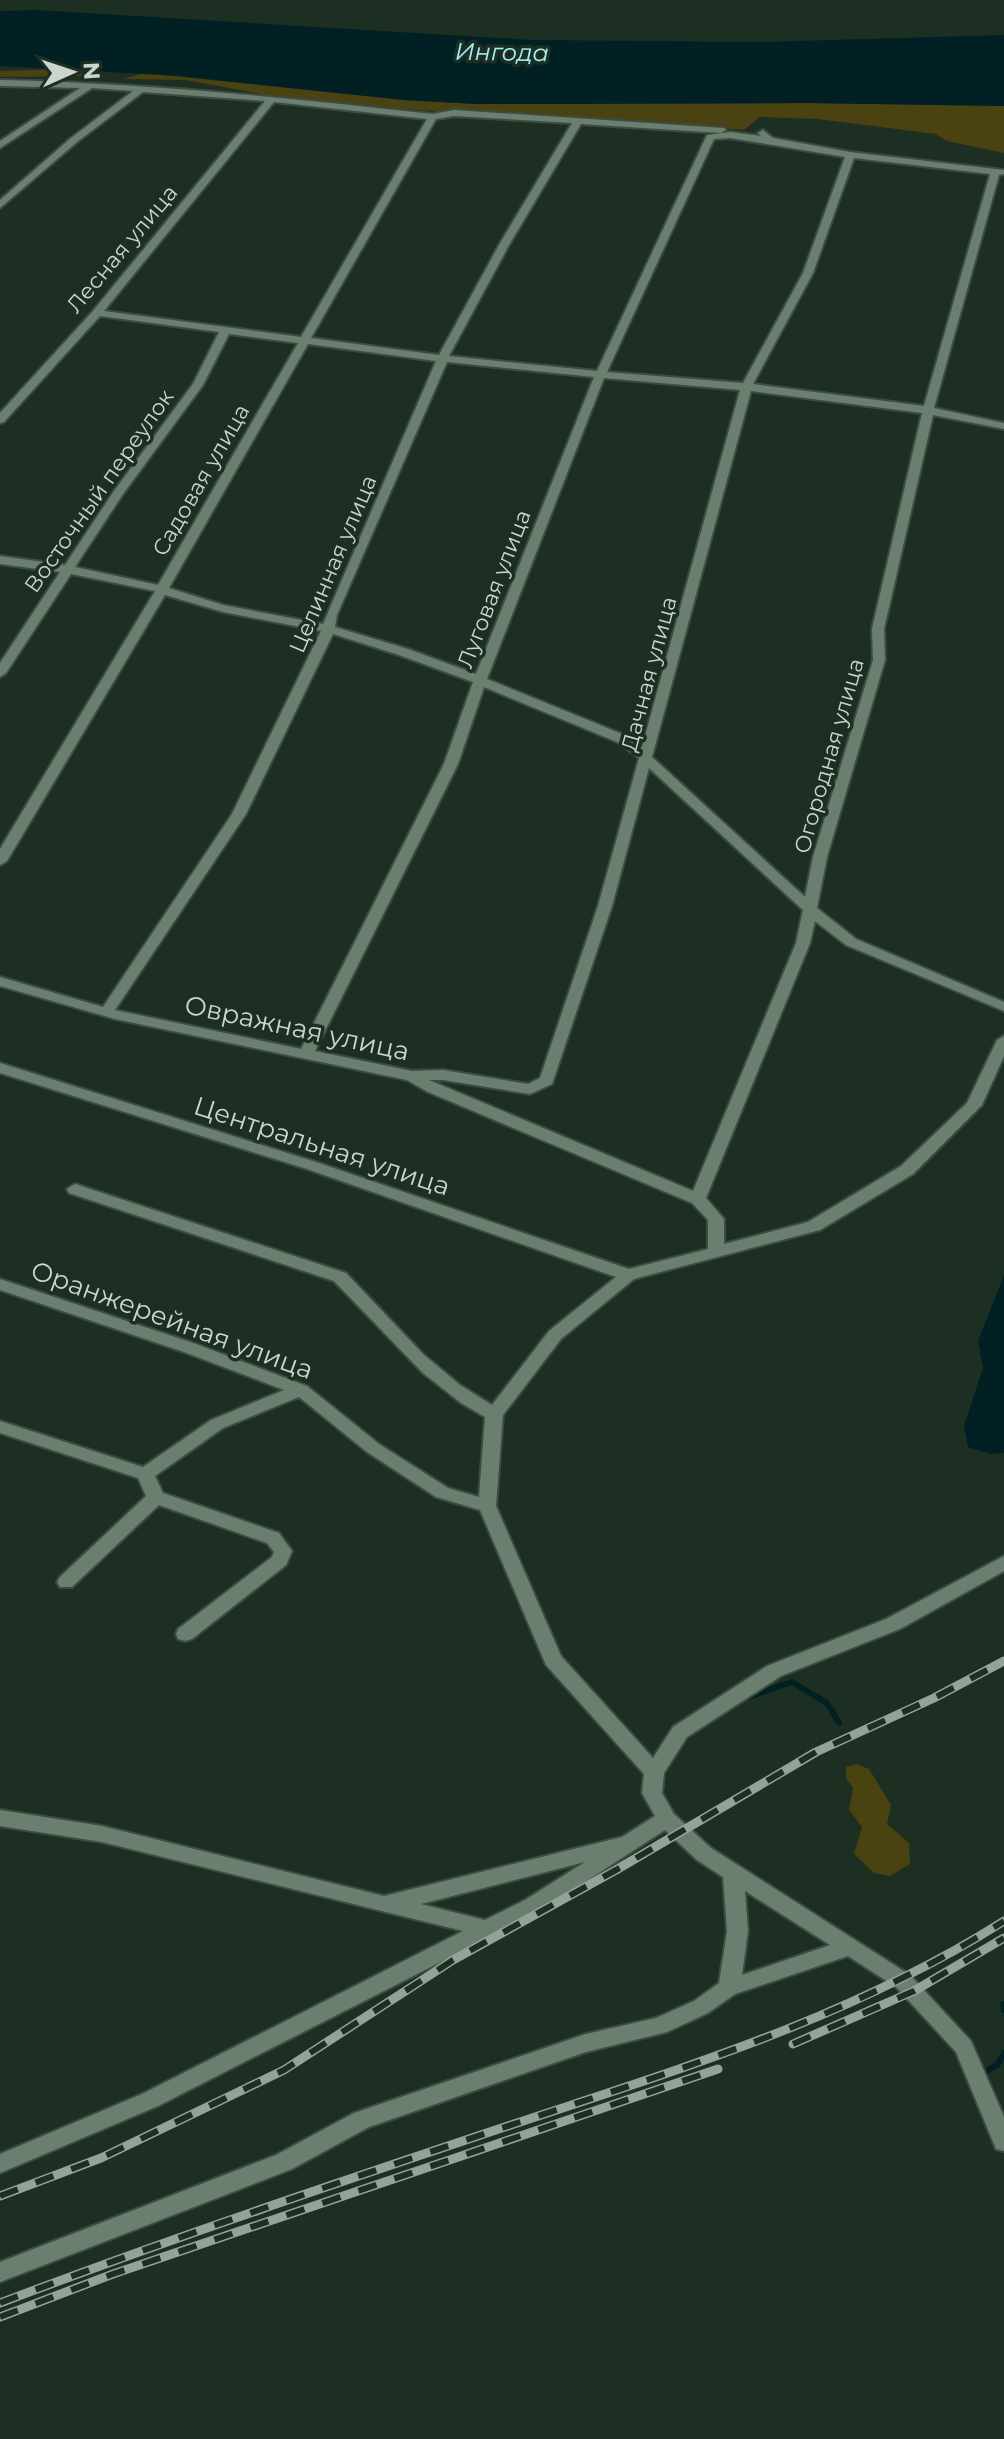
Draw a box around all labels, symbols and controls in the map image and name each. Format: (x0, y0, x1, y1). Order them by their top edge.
north arrow (32, 32, 112, 112)
water label: Ингода (455, 37, 549, 67)
text: N (78, 61, 105, 81)
street label: Лесная улица (61, 180, 183, 318)
street label: Восточный переулок (19, 384, 180, 598)
street label: Садовая улица (147, 399, 255, 561)
street label: Целинная улица (283, 471, 383, 657)
street label: Луговая улица (451, 506, 537, 672)
street label: Дачная улица (615, 594, 683, 754)
street label: Огородная улица (788, 655, 870, 857)
street label: Овражная улица (182, 989, 412, 1067)
street label: Центральная улица (190, 1089, 454, 1203)
street label: Оранжерейная улица (27, 1254, 317, 1386)

